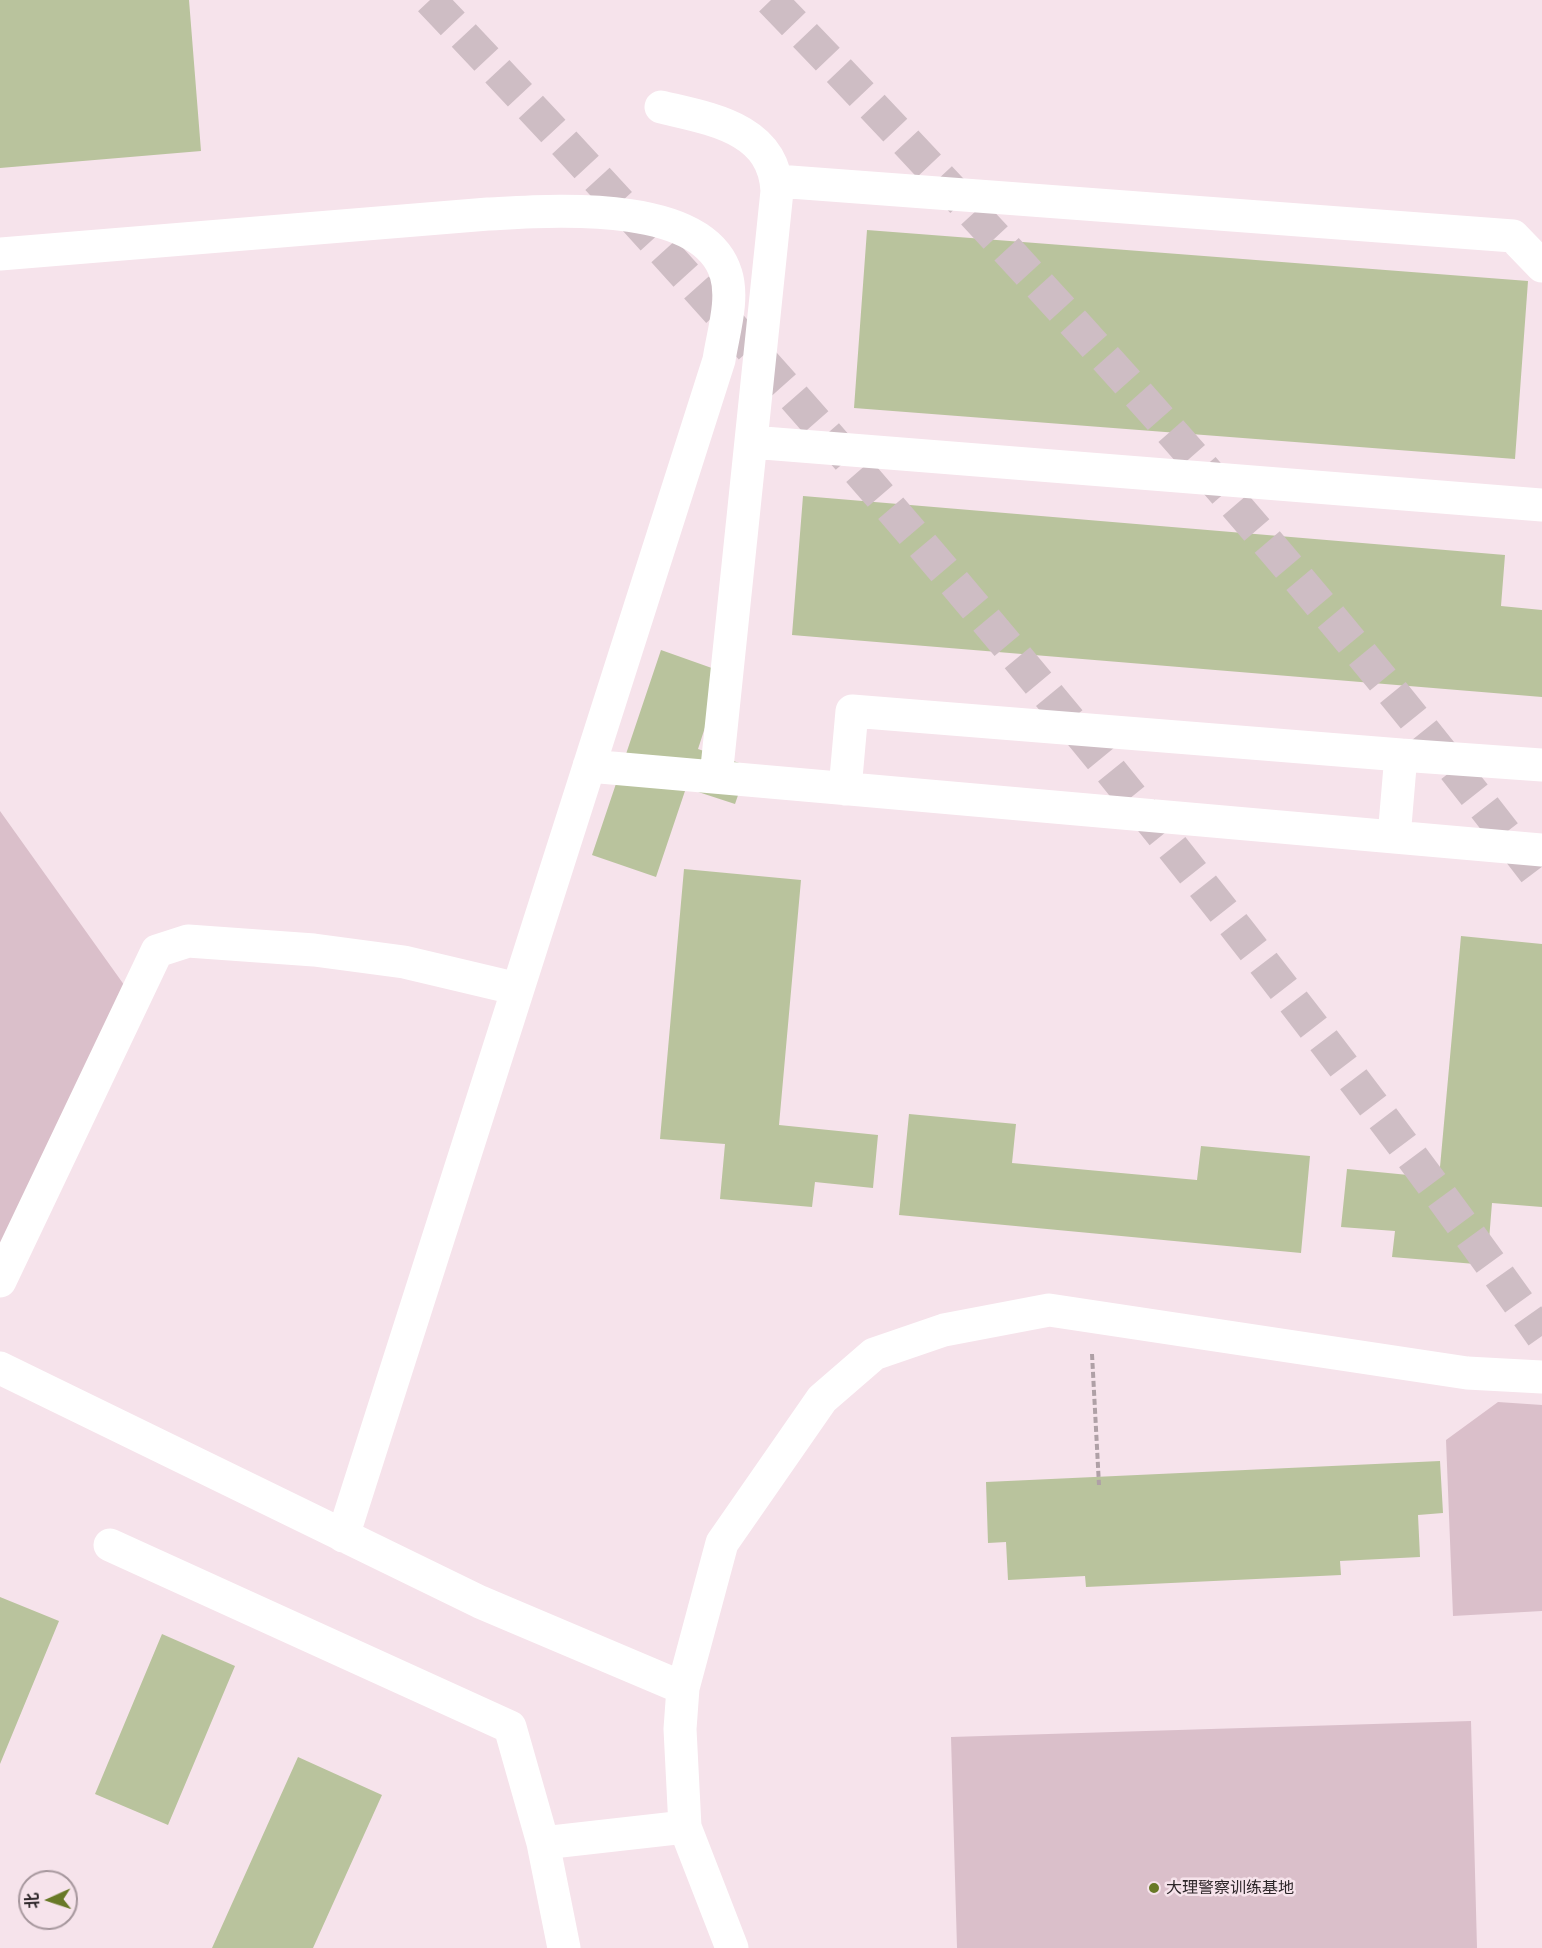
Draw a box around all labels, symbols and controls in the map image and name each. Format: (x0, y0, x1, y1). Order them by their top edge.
north arrow (18, 1870, 78, 1930)
place label: 大理警察训练基地 (1166, 1878, 1294, 1898)
marker: 大理警察训练基地 (1147, 1881, 1161, 1895)
text: 北 (22, 1892, 42, 1909)

